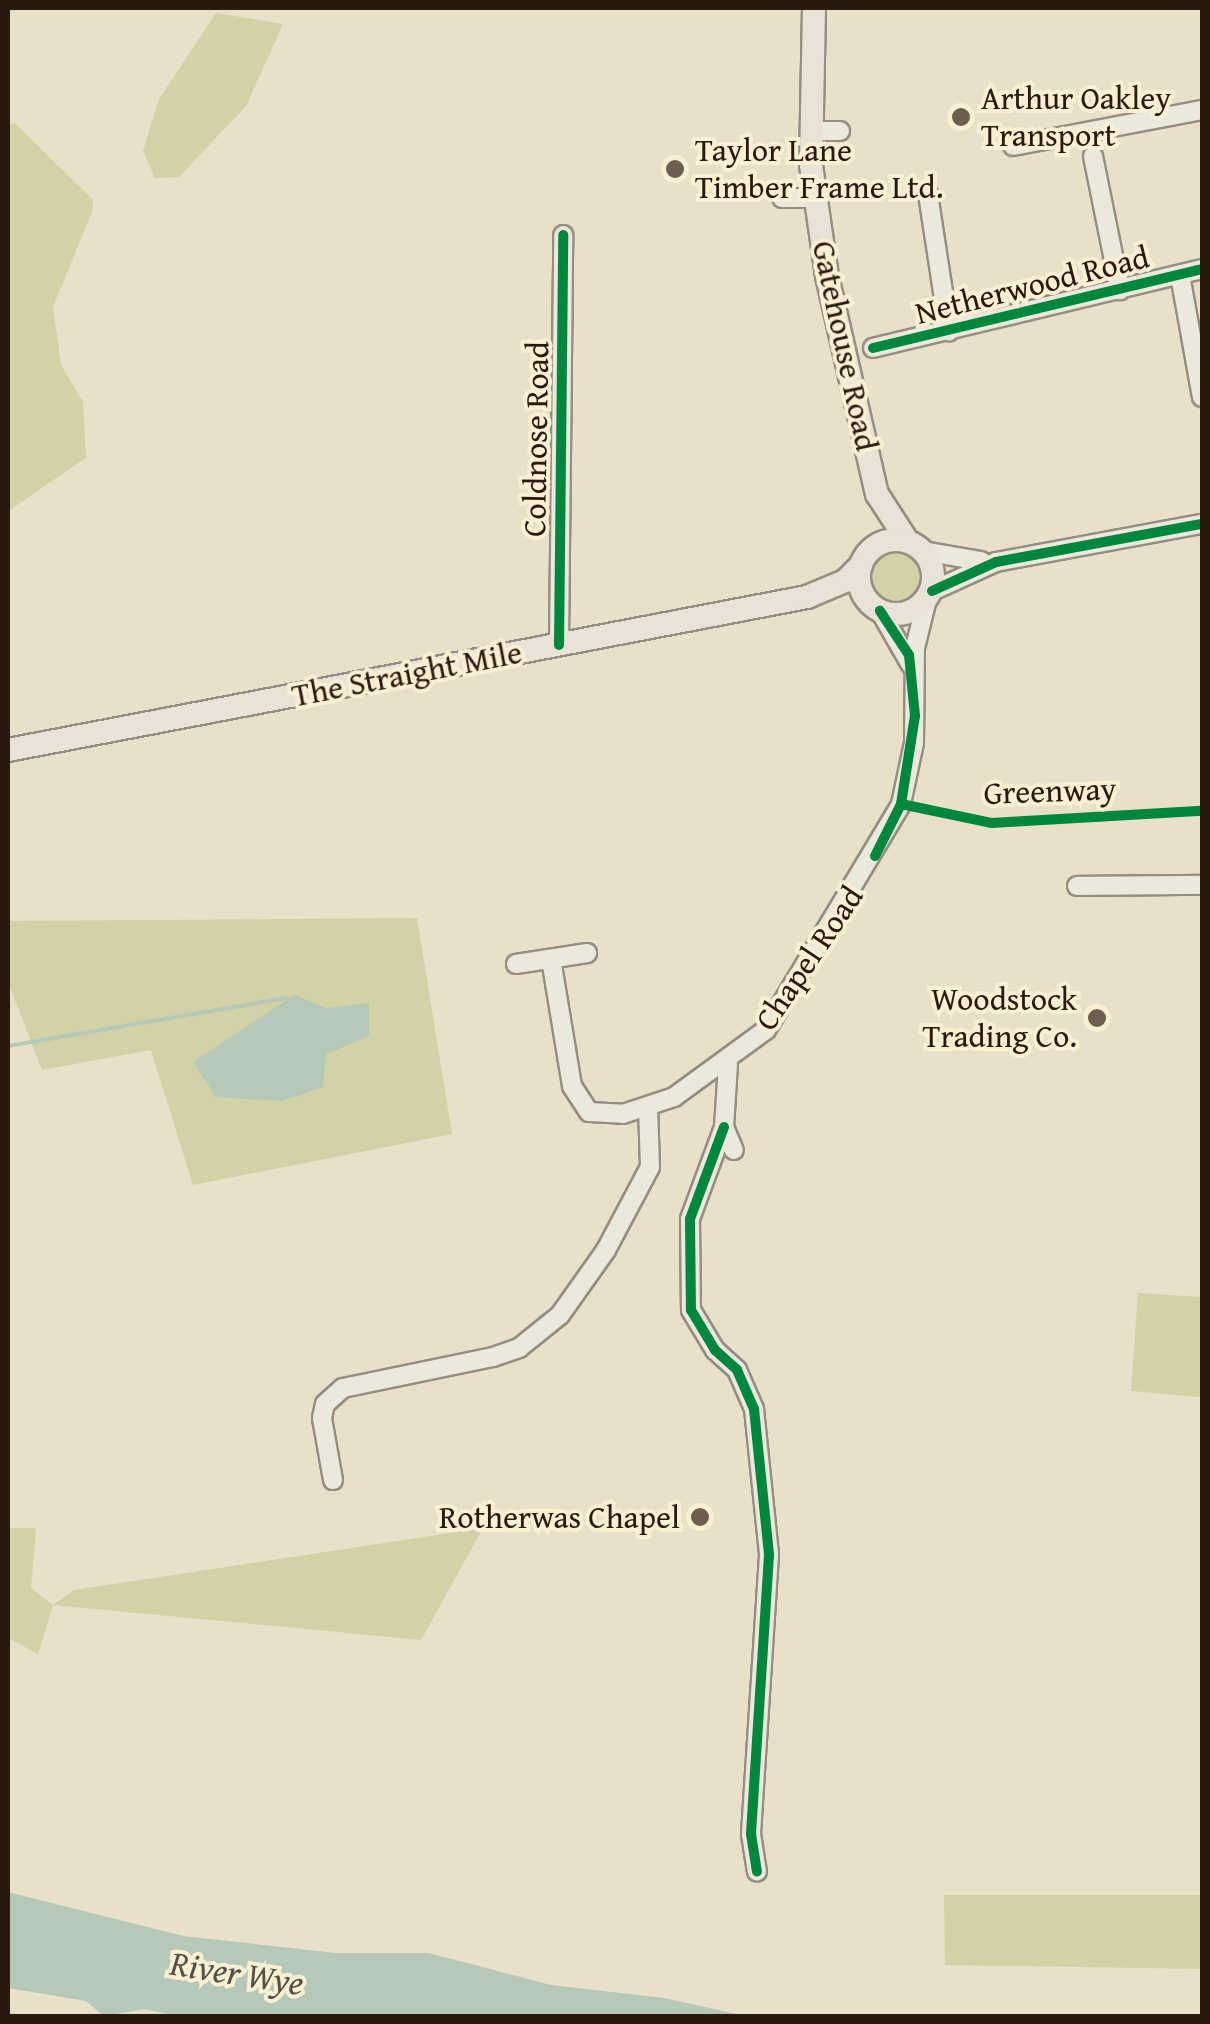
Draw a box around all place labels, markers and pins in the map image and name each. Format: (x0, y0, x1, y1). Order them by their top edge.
place label: Arthur Oakley Transport (981, 80, 1171, 155)
marker: Arthur Oakley Transport (950, 106, 972, 128)
place label: Taylor Lane Timber Frame Ltd. (695, 132, 943, 207)
marker: Taylor Lane Timber Frame Ltd. (664, 158, 686, 180)
place label: Woodstock Trading Co. (923, 981, 1077, 1056)
marker: Woodstock Trading Co. (1086, 1007, 1108, 1029)
place label: Rotherwas Chapel (439, 1498, 680, 1536)
marker: Rotherwas Chapel (689, 1506, 711, 1528)

